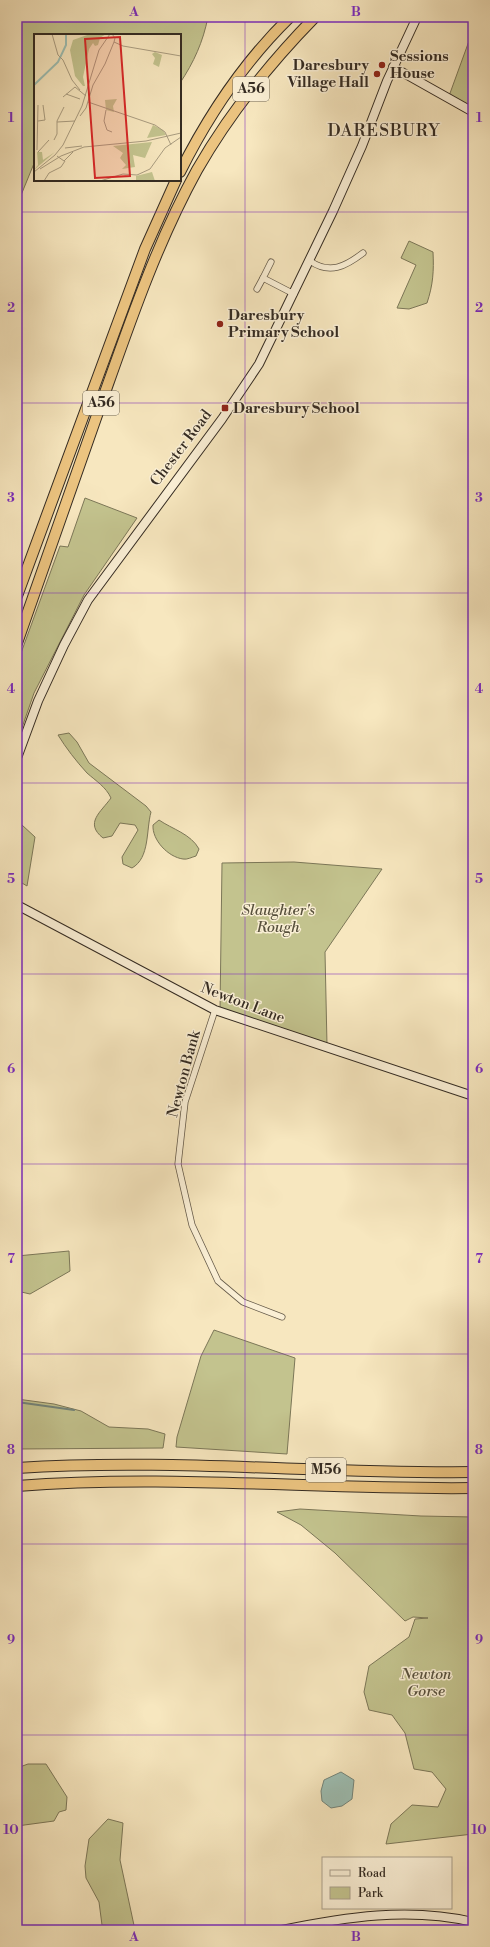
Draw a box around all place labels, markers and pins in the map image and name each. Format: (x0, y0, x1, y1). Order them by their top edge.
place label: Sessions House (390, 47, 449, 83)
place label: Daresbury Village Hall (286, 56, 369, 92)
marker: Sessions House (377, 60, 387, 70)
marker: Daresbury Village Hall (372, 69, 382, 79)
place label: Daresbury Primary School (228, 306, 339, 342)
marker: Daresbury Primary School (215, 319, 225, 329)
place label: Daresbury School (233, 399, 360, 418)
marker: Daresbury School (220, 403, 230, 413)

